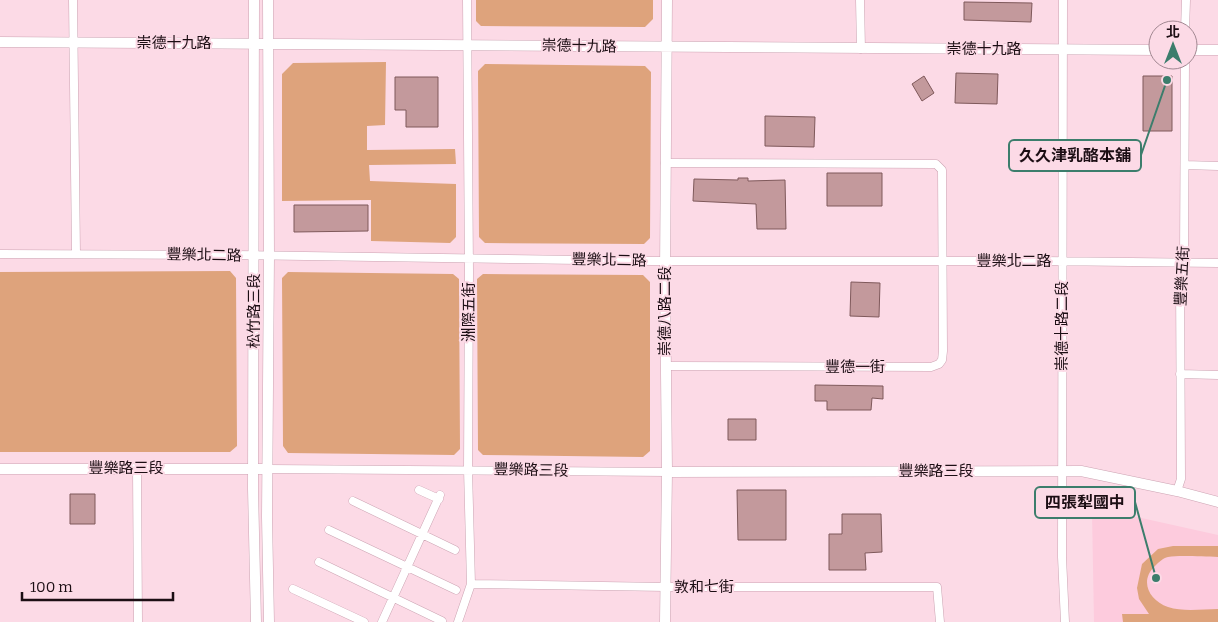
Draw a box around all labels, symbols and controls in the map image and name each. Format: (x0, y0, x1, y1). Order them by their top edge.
north arrow (1148, 20, 1198, 70)
text: 北 (1166, 24, 1180, 41)
street label: 崇德十九路 (136, 34, 212, 52)
street label: 崇德十九路 (541, 36, 617, 56)
street label: 崇德十九路 (946, 40, 1022, 58)
callout: 久久津乳酪本舖 (1009, 140, 1141, 171)
text: 久久津乳酪本舖 (1019, 146, 1131, 165)
street label: 豐樂北二路 (166, 245, 242, 265)
street label: 豐樂五街 (1171, 246, 1193, 306)
street label: 豐樂北二路 (571, 250, 647, 270)
street label: 豐樂北二路 (976, 252, 1052, 270)
street label: 崇德八路二段 (656, 266, 674, 356)
street label: 松竹路三段 (245, 273, 263, 349)
street label: 崇德十路二段 (1053, 281, 1071, 371)
street label: 洲際五街 (460, 282, 478, 342)
street label: 豐德一街 (825, 358, 885, 376)
street label: 豐樂路三段 (88, 459, 164, 477)
street label: 豐樂路三段 (493, 460, 569, 480)
street label: 豐樂路三段 (898, 462, 974, 480)
callout: 四張犁國中 (1035, 487, 1135, 518)
text: 四張犁國中 (1045, 493, 1125, 512)
scale bar (22, 570, 174, 602)
text: 100 m (30, 578, 73, 596)
street label: 敦和七街 (674, 578, 734, 596)

